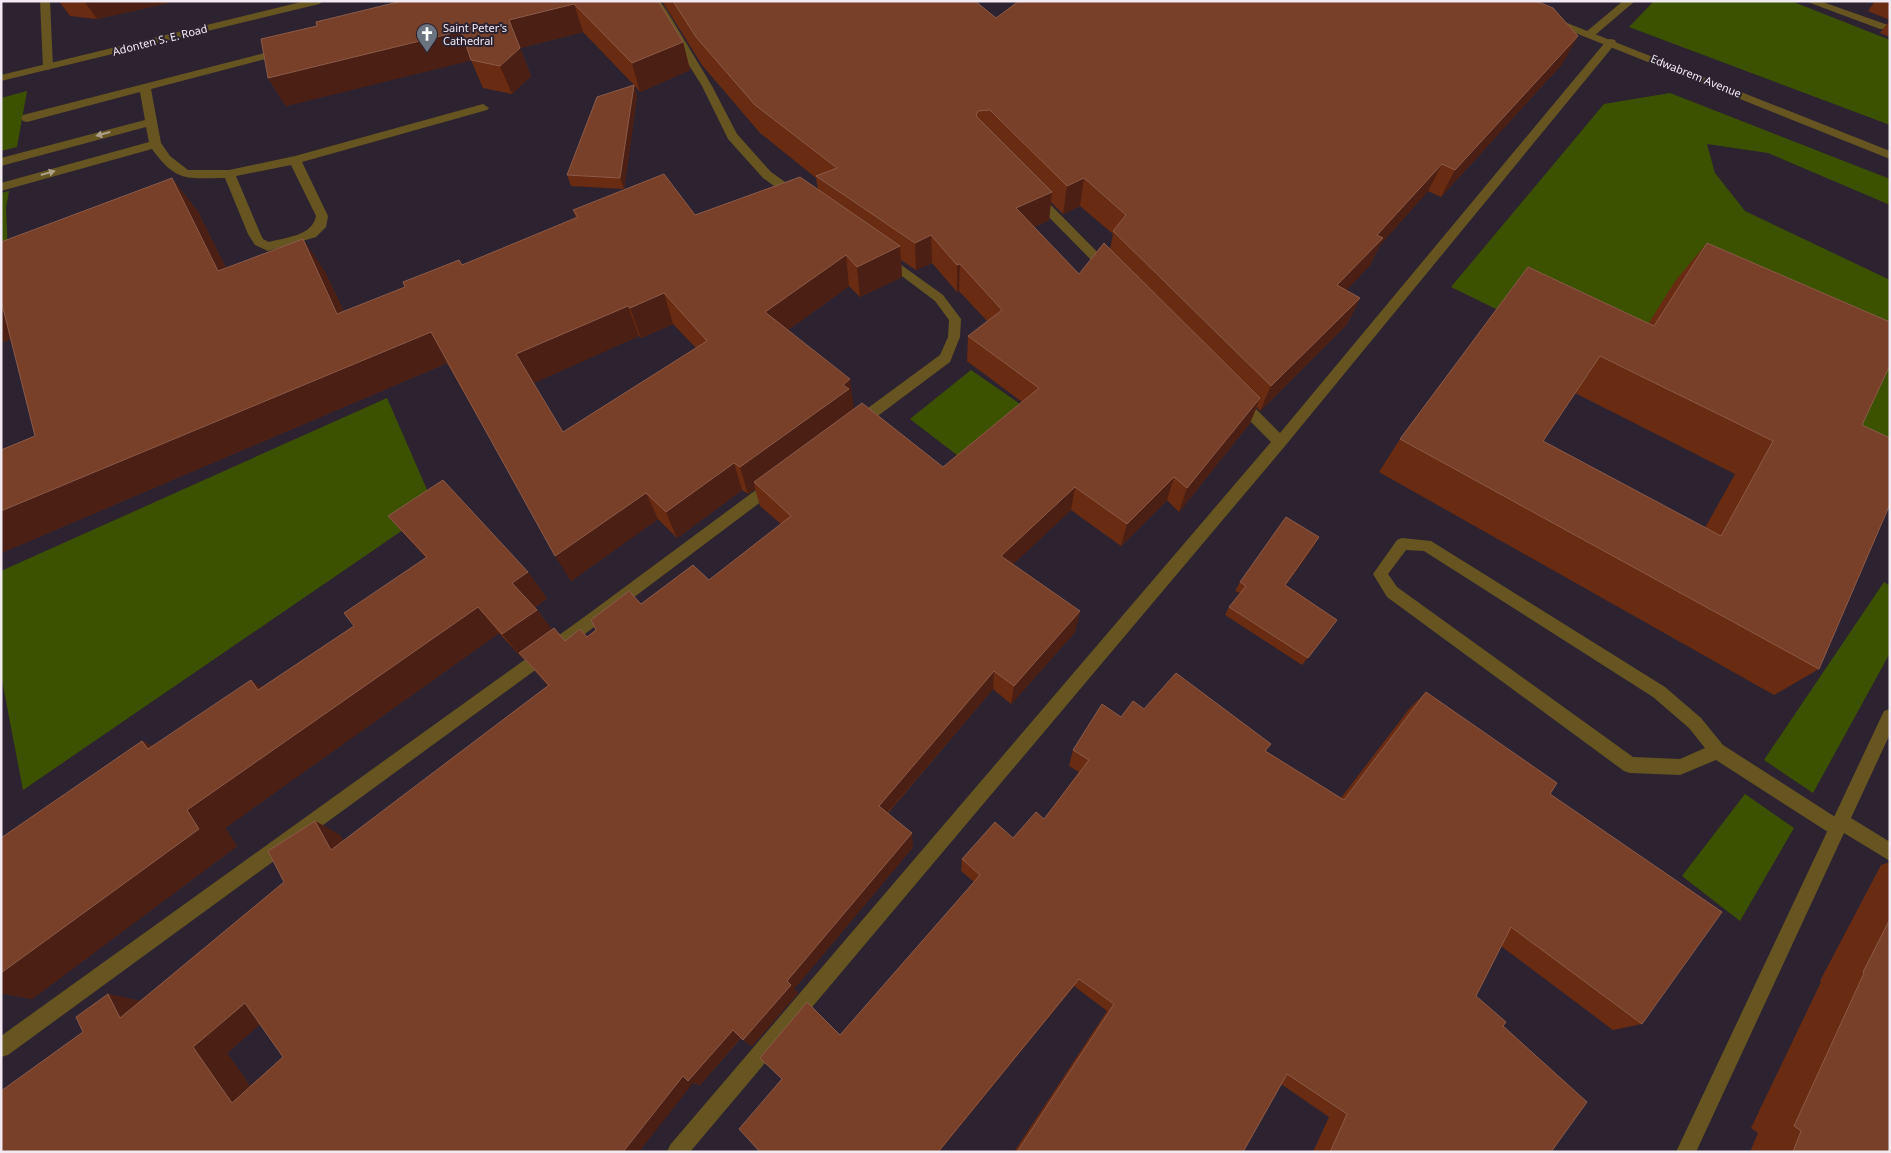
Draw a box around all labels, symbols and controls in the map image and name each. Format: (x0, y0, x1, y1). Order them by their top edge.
street label: Adonten S. E. Road (111, 20, 209, 59)
place label: Saint Peter's Cathedral (443, 20, 507, 48)
church icon: Saint Peter's Cathedral (415, 22, 439, 53)
street label: Edwabrem Avenue (1649, 50, 1744, 101)
one-way arrow (95, 131, 110, 139)
one-way arrow (41, 169, 56, 177)

